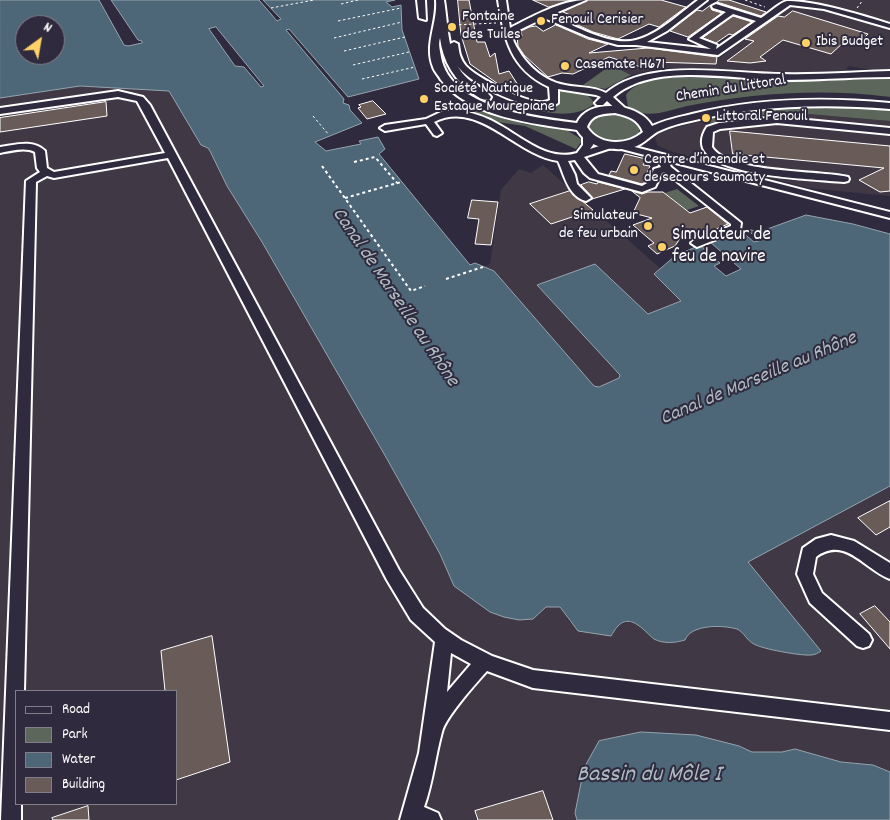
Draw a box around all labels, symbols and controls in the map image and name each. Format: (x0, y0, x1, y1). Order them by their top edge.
place label: Fontaine des Tuiles (462, 8, 521, 46)
place label: Fenouil Cerisier (551, 11, 643, 31)
north arrow (15, 15, 65, 65)
marker: Fenouil Cerisier (535, 15, 547, 27)
text: N (39, 18, 56, 38)
marker: Fontaine des Tuiles (446, 21, 458, 33)
place label: Ibis Budget (816, 33, 883, 53)
marker: Ibis Budget (800, 37, 812, 49)
place label: Casemate H671 (575, 56, 665, 76)
marker: Casemate H671 (559, 60, 571, 72)
street label: Chemin du Littoral (675, 72, 787, 108)
place label: Société Nautique Estaque Mourepiane (434, 80, 555, 118)
marker: Société Nautique Estaque Mourepiane (418, 93, 430, 105)
place label: Littoral Fenouil (716, 108, 808, 128)
marker: Littoral Fenouil (700, 112, 712, 124)
place label: Centre d’incendie et de secours Saumaty (644, 151, 765, 189)
marker: Centre d’incendie et de secours Saumaty (628, 164, 640, 176)
water label: Canal de Marseille au Rhône (325, 204, 463, 392)
place label: Simulateur de feu urbain (559, 207, 638, 245)
marker: Simulateur de feu urbain (642, 220, 654, 232)
place label: Simulateur de feu de navire (672, 225, 771, 269)
marker: Simulateur de feu de navire (656, 241, 668, 253)
water label: Canal de Marseille au Rhône (657, 328, 861, 432)
legend (15, 690, 178, 805)
text: Road (62, 699, 90, 721)
text: Park (62, 724, 88, 746)
text: Water (62, 749, 95, 771)
water label: Bassin du Môle I (577, 763, 721, 791)
text: Building (62, 774, 105, 796)

